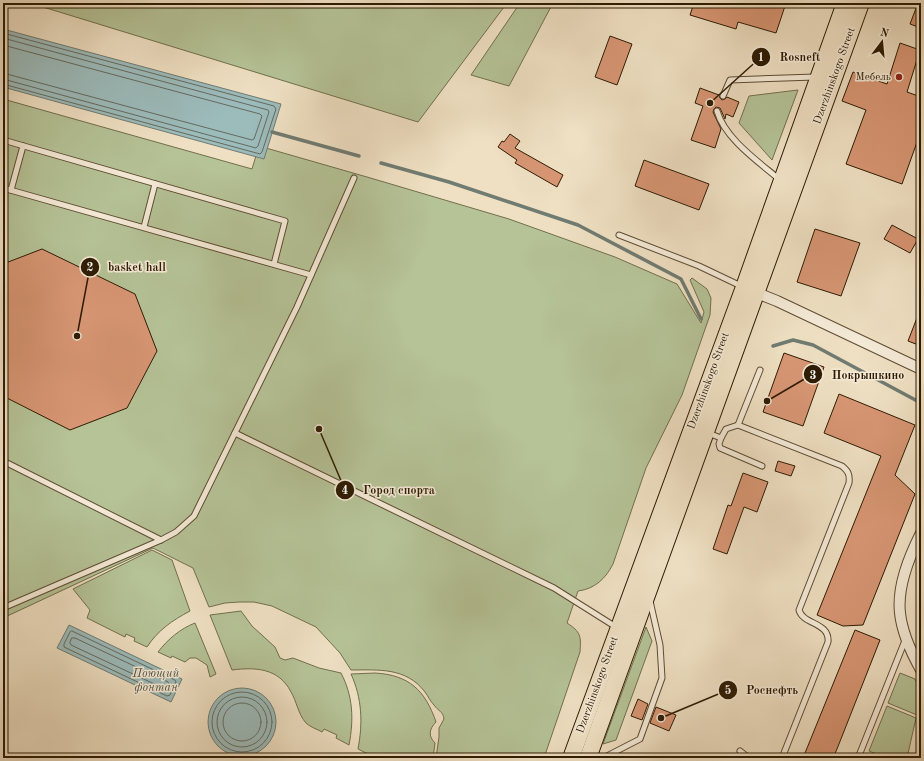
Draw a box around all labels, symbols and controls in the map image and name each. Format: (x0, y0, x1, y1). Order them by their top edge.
north arrow (862, 22, 902, 62)
street label: Dzerzhinskogo Street (812, 26, 858, 126)
text: N (879, 27, 890, 40)
callout: Rosneft (751, 45, 828, 69)
text: 1 (758, 52, 764, 64)
text: Rosneft (780, 52, 821, 64)
place label: Мебель (856, 72, 891, 83)
marker: Мебель (894, 72, 904, 82)
callout: basket hall (80, 255, 174, 279)
text: 2 (87, 262, 94, 274)
text: basket hall (108, 262, 166, 274)
street label: Dzerzhinskogo Street (686, 331, 732, 431)
callout: Покрышкино (803, 362, 912, 386)
text: 3 (810, 370, 817, 382)
text: Покрышкино (832, 370, 904, 382)
callout: Город спорта (335, 478, 443, 502)
text: 4 (342, 485, 349, 497)
text: Город спорта (363, 485, 435, 497)
street label: Dzerzhinskogo Street (575, 635, 621, 735)
water label: Поющий фонтан (132, 668, 180, 694)
callout: Роснефть (718, 678, 806, 702)
text: 5 (725, 684, 732, 697)
text: Роснефть (746, 685, 798, 697)

